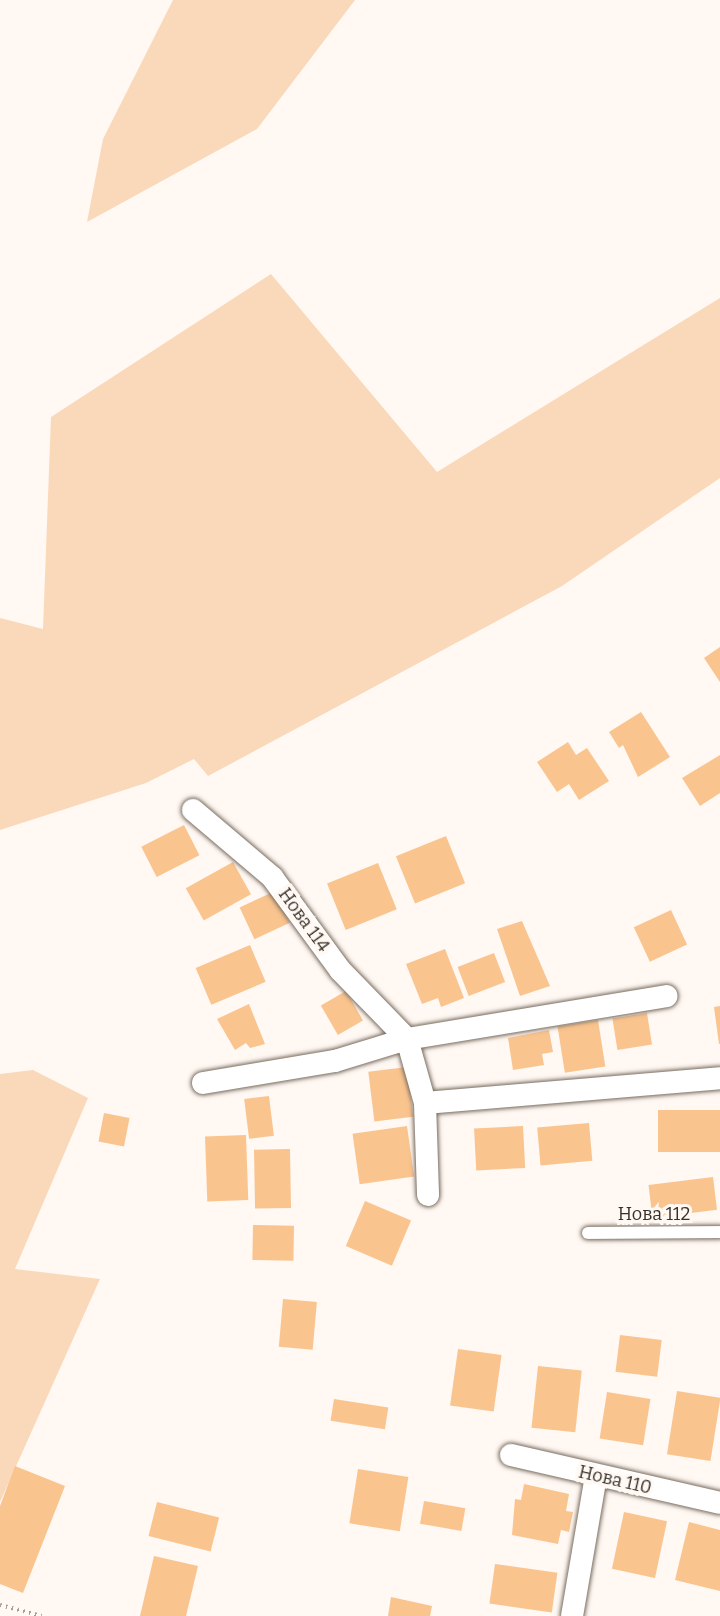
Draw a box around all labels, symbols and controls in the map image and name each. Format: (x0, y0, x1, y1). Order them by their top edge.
street label: Нова 114 (274, 884, 334, 956)
street label: Нова 112 (618, 1203, 690, 1225)
street label: Нова 110 (576, 1461, 654, 1499)

